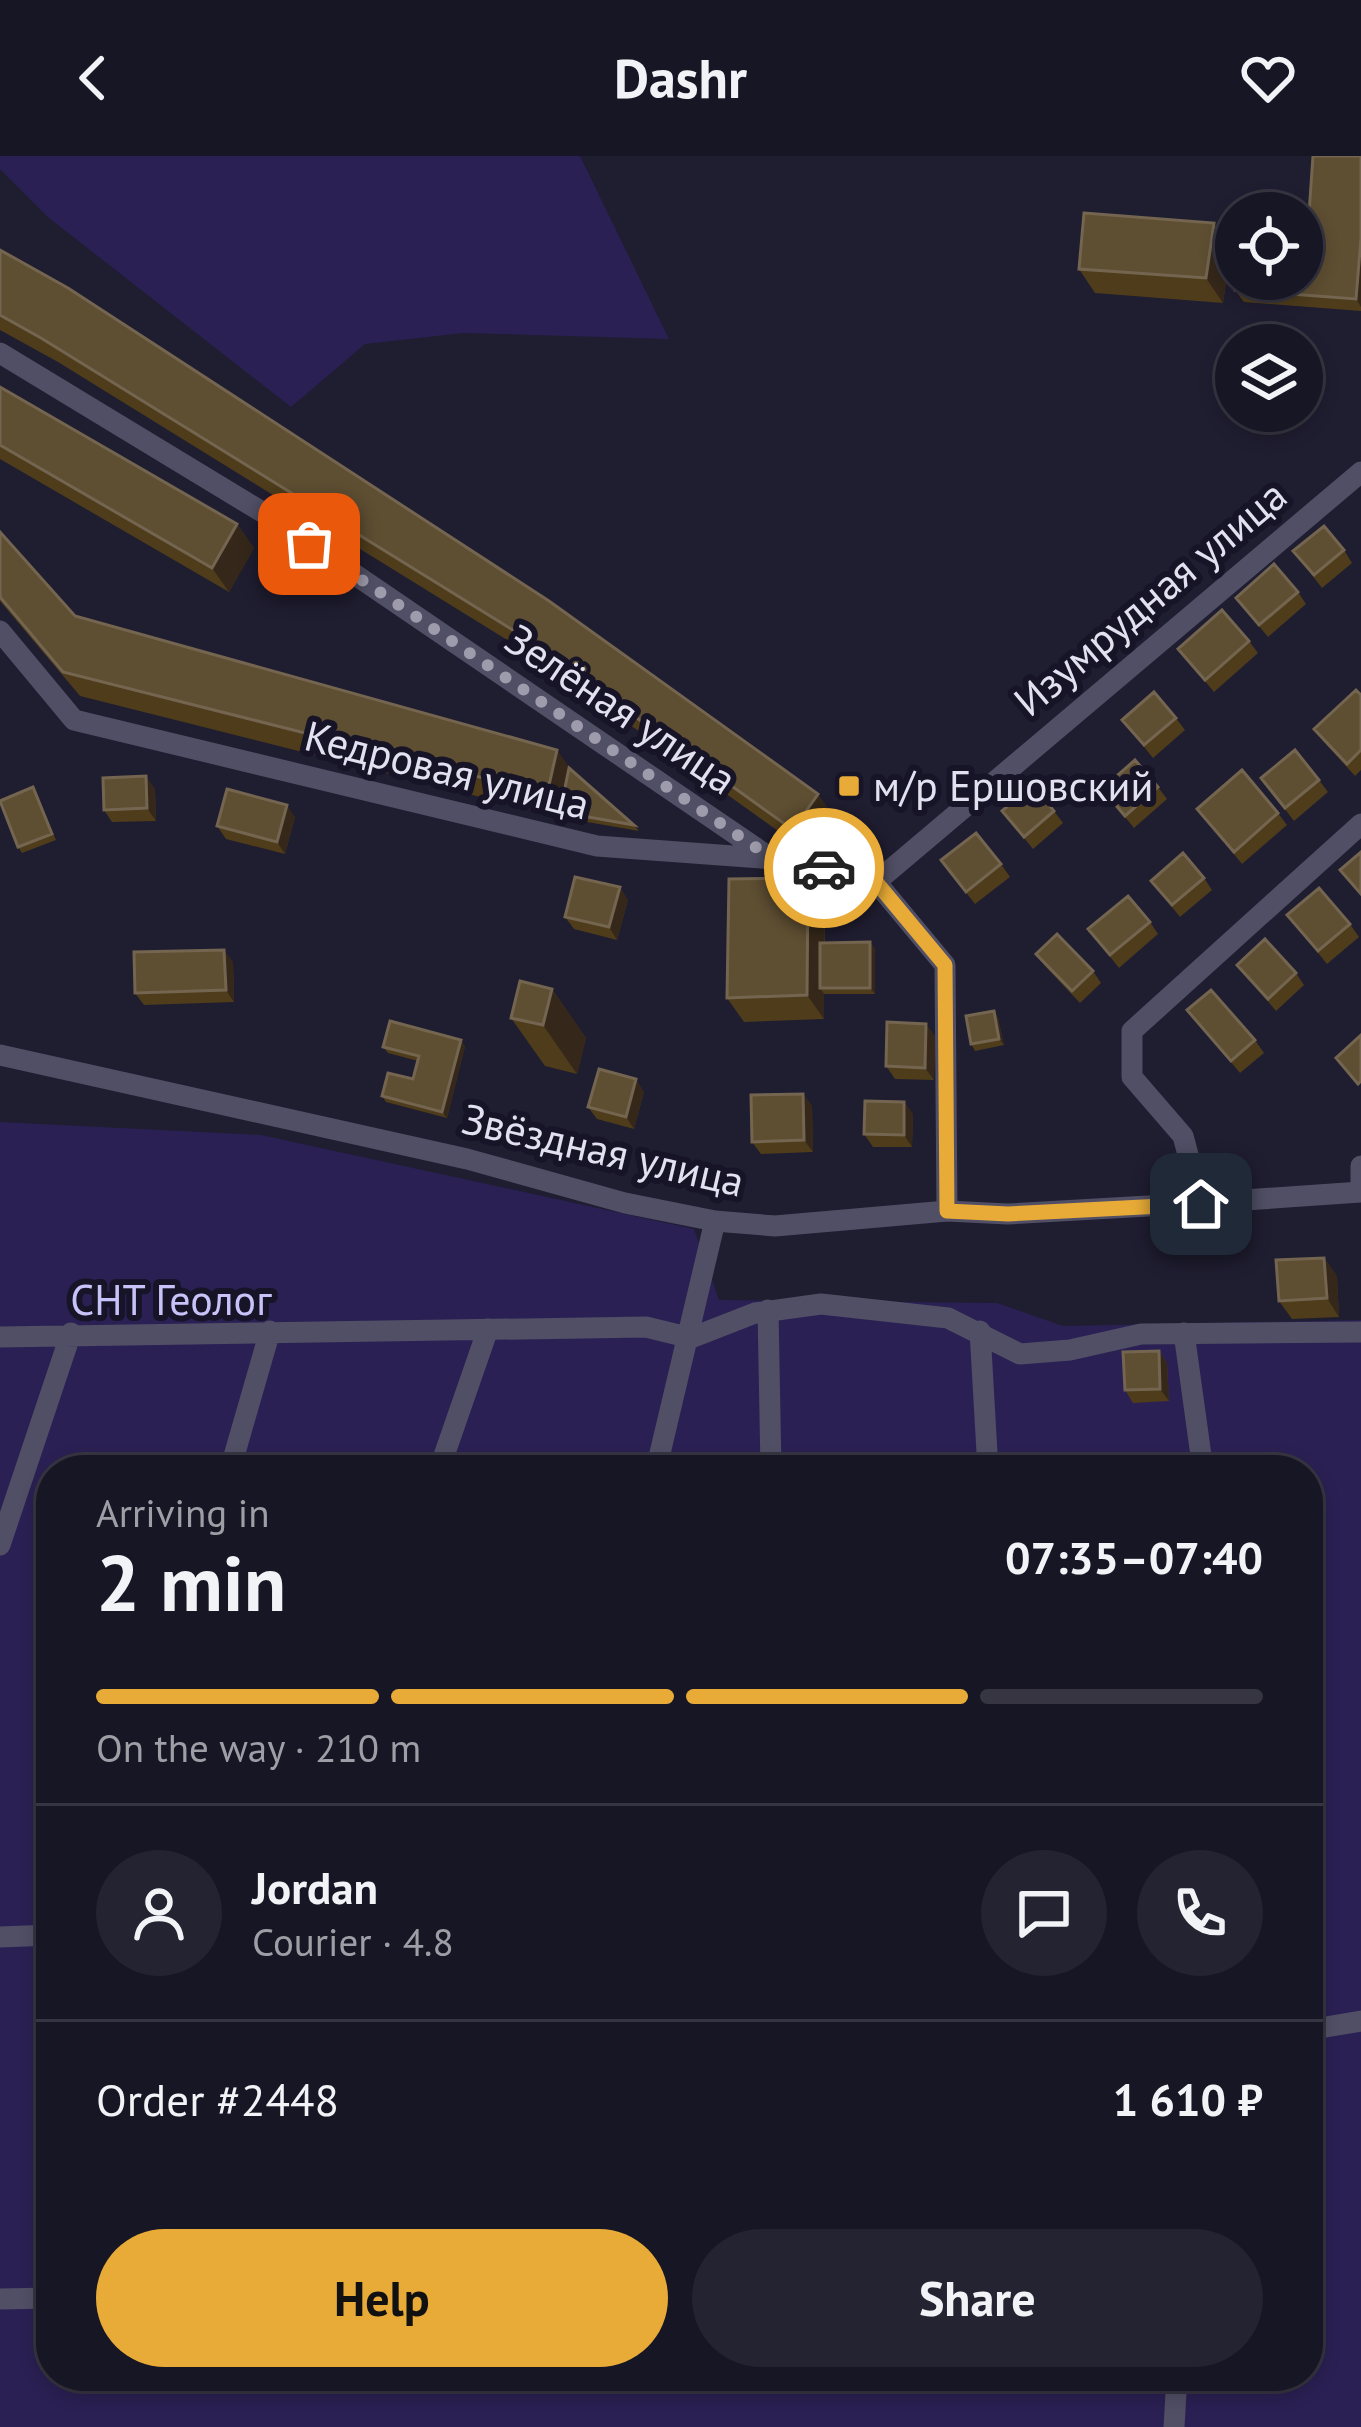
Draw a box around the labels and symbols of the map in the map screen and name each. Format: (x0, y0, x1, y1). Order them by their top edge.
street label: Изумрудная улица (1002, 468, 1297, 728)
pin (258, 493, 360, 595)
street label: Зелёная улица (495, 611, 747, 806)
street label: Кедровая улица (299, 708, 595, 831)
place label: м/р Ершовский (873, 758, 1153, 813)
marker: м/р Ершовский (836, 773, 862, 799)
courier (764, 808, 884, 928)
street label: Звёздная улица (457, 1090, 750, 1209)
pin (1150, 1153, 1252, 1255)
park label: СНТ Геолог (70, 1272, 272, 1327)

